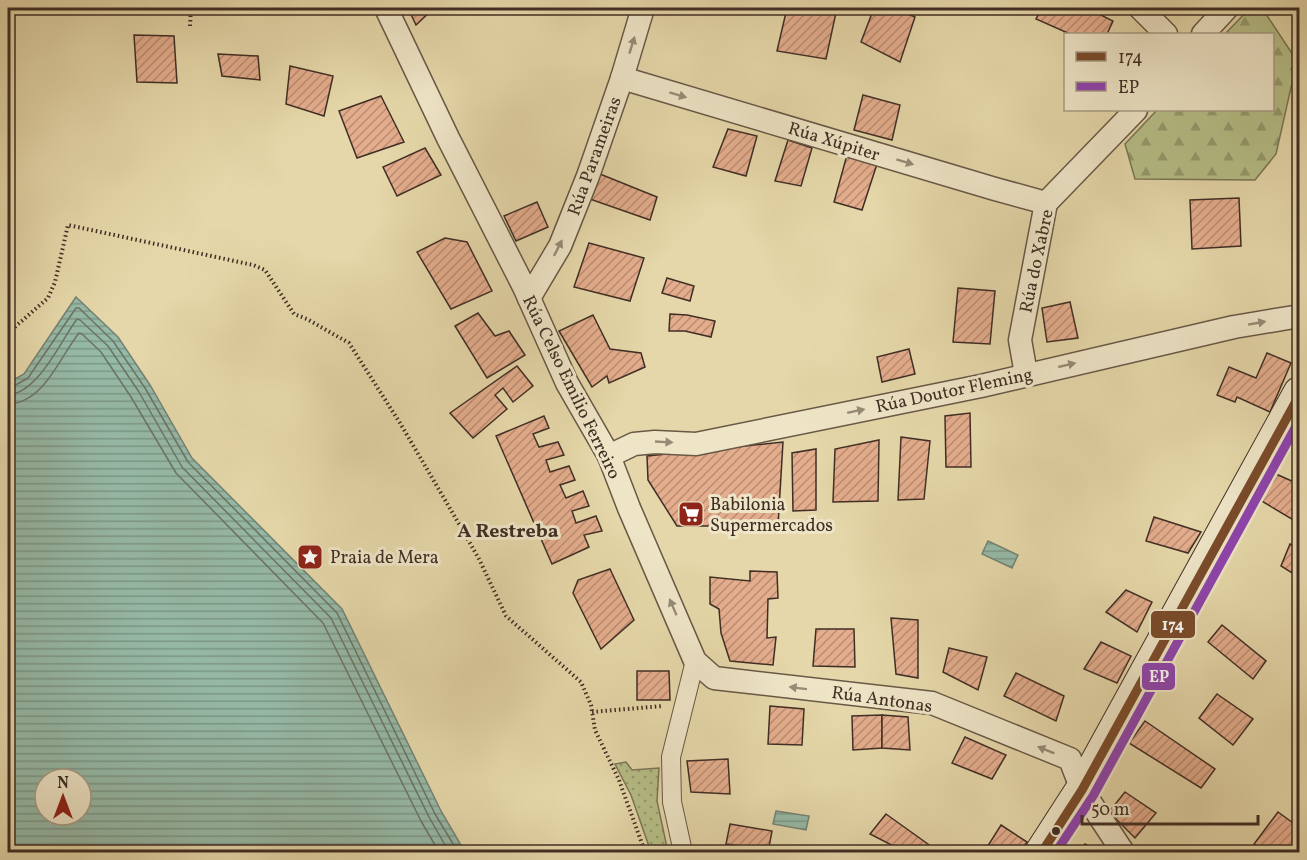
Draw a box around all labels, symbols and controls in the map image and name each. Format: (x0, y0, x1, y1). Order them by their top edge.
legend (1064, 33, 1274, 111)
one-way arrow (628, 36, 637, 54)
text: 174 (1118, 46, 1143, 71)
text: EP (1118, 76, 1139, 101)
one-way arrow (669, 91, 687, 100)
street label: Rúa Parameiras (562, 93, 629, 220)
street label: Rúa Xúpiter (785, 117, 883, 168)
one-way arrow (896, 158, 914, 167)
street label: Rúa do Xabre (1014, 207, 1061, 315)
one-way arrow (554, 239, 563, 256)
street label: Rúa Celso Emilio Ferreiro (515, 292, 626, 484)
one-way arrow (1248, 318, 1267, 327)
one-way arrow (1058, 359, 1076, 369)
street label: Rúa Doutor Fleming (873, 363, 1035, 420)
one-way arrow (847, 406, 866, 415)
one-way arrow (655, 438, 674, 447)
place label: Babilonia Supermercados (710, 493, 833, 539)
supermarket icon: Babilonia Supermercados (676, 499, 706, 529)
district label: A Restreba (457, 518, 559, 546)
place icon: Praia de Mera (295, 542, 325, 572)
place label: Praia de Mera (330, 546, 439, 571)
one-way arrow (667, 598, 677, 616)
line badge: 174 (1150, 610, 1196, 639)
text: 174 (1162, 615, 1185, 637)
line badge: EP (1141, 662, 1176, 691)
text: EP (1149, 667, 1169, 689)
street label: Rúa Antonas (830, 681, 934, 720)
one-way arrow (788, 683, 807, 692)
one-way arrow (1037, 745, 1055, 754)
north arrow (33, 767, 93, 827)
text: N (57, 773, 69, 795)
scale bar (1082, 788, 1258, 826)
text: 50 m (1091, 798, 1130, 823)
unlabelled marker (1050, 825, 1062, 837)

